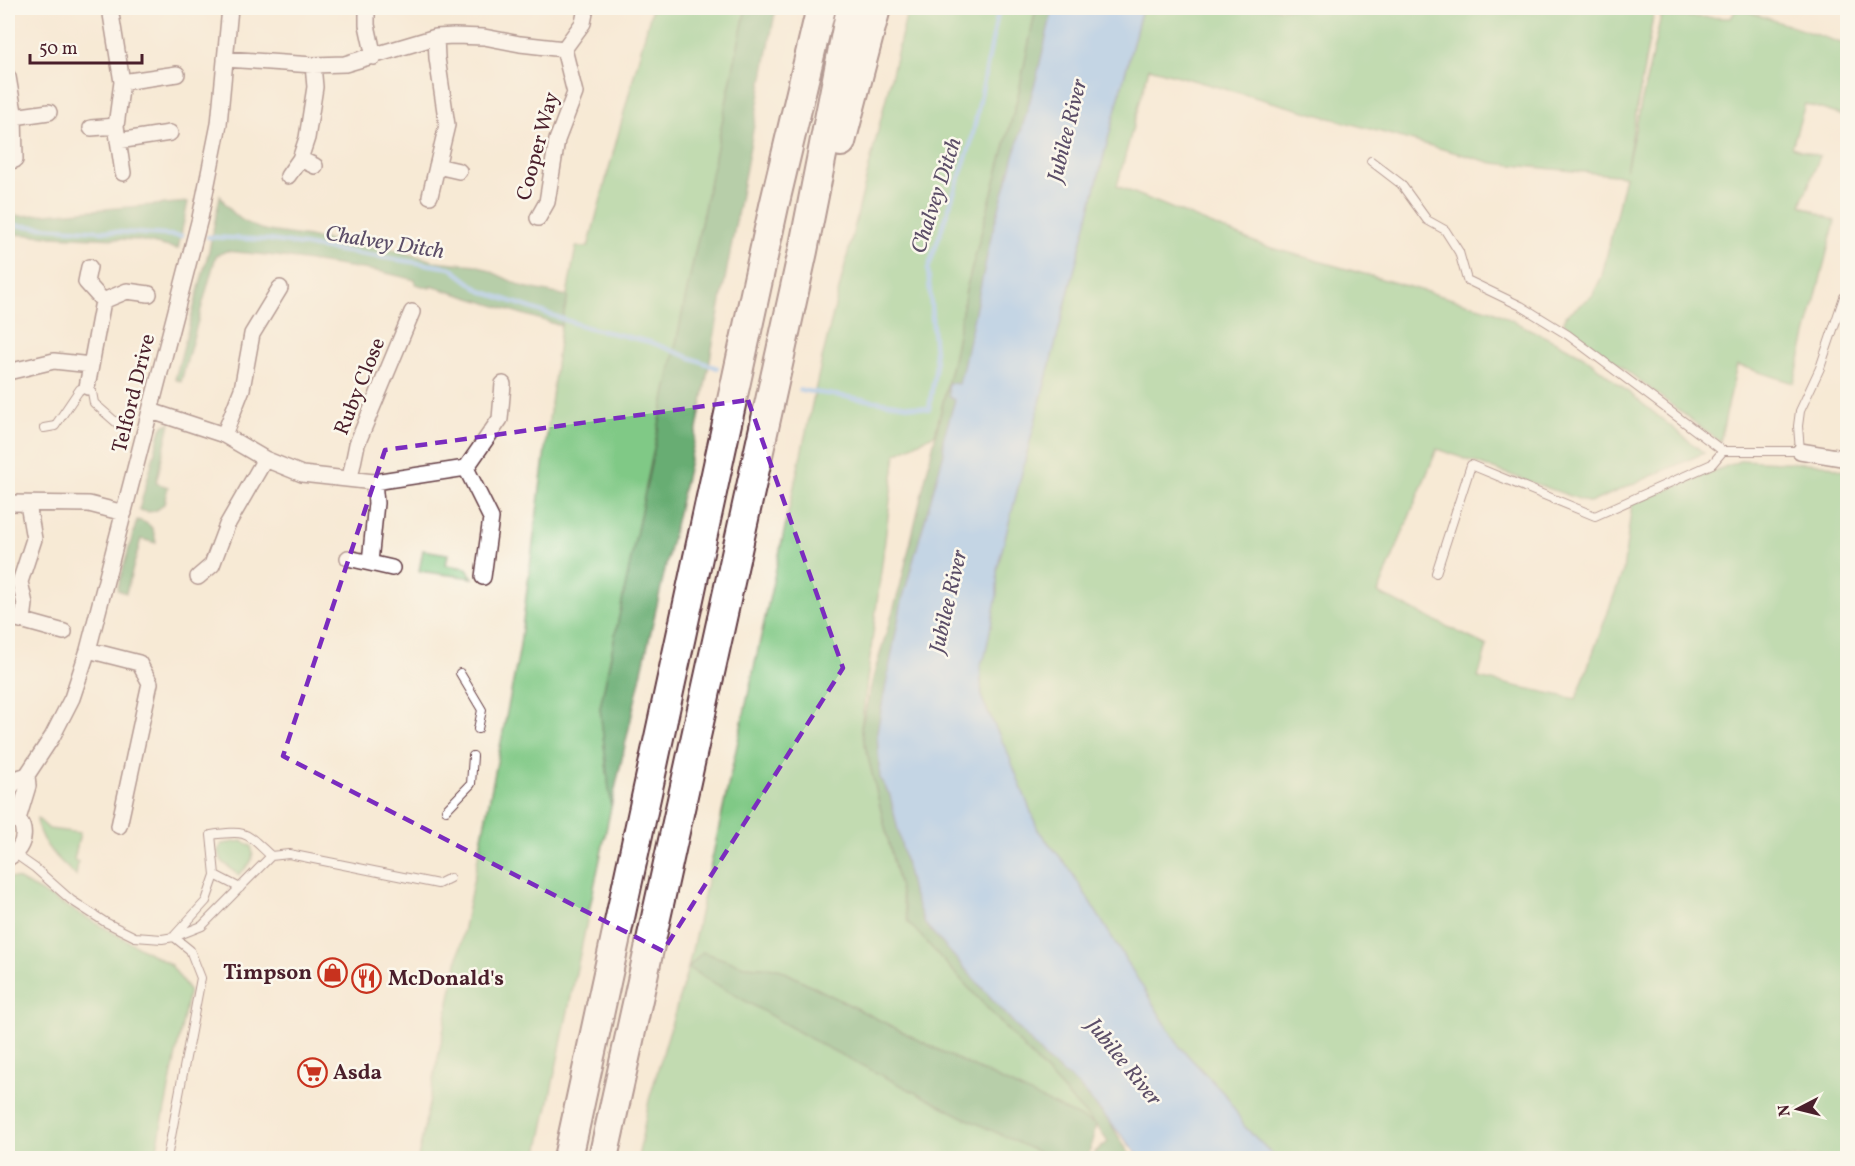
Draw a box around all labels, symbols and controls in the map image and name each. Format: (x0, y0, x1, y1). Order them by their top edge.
scale bar (30, 27, 142, 65)
text: 50 m (39, 37, 78, 62)
water label: Jubilee River (1040, 75, 1096, 187)
street label: Cooper Way (510, 88, 567, 204)
water label: Chalvey Ditch (904, 134, 971, 258)
water label: Chalvey Ditch (323, 219, 446, 268)
street label: Telford Drive (106, 331, 163, 456)
street label: Ruby Close (328, 334, 393, 440)
water label: Jubilee River (922, 546, 977, 658)
shop icon: Timpson (317, 956, 349, 988)
place label: Timpson (223, 959, 312, 988)
restaurant icon: McDonald's (351, 962, 383, 994)
place label: McDonald's (388, 965, 504, 994)
water label: Jubilee River (1077, 1010, 1169, 1114)
supermarket icon: Asda (296, 1056, 328, 1088)
place label: Asda (333, 1059, 382, 1088)
north arrow (1768, 1079, 1828, 1139)
text: N (1773, 1103, 1797, 1118)

